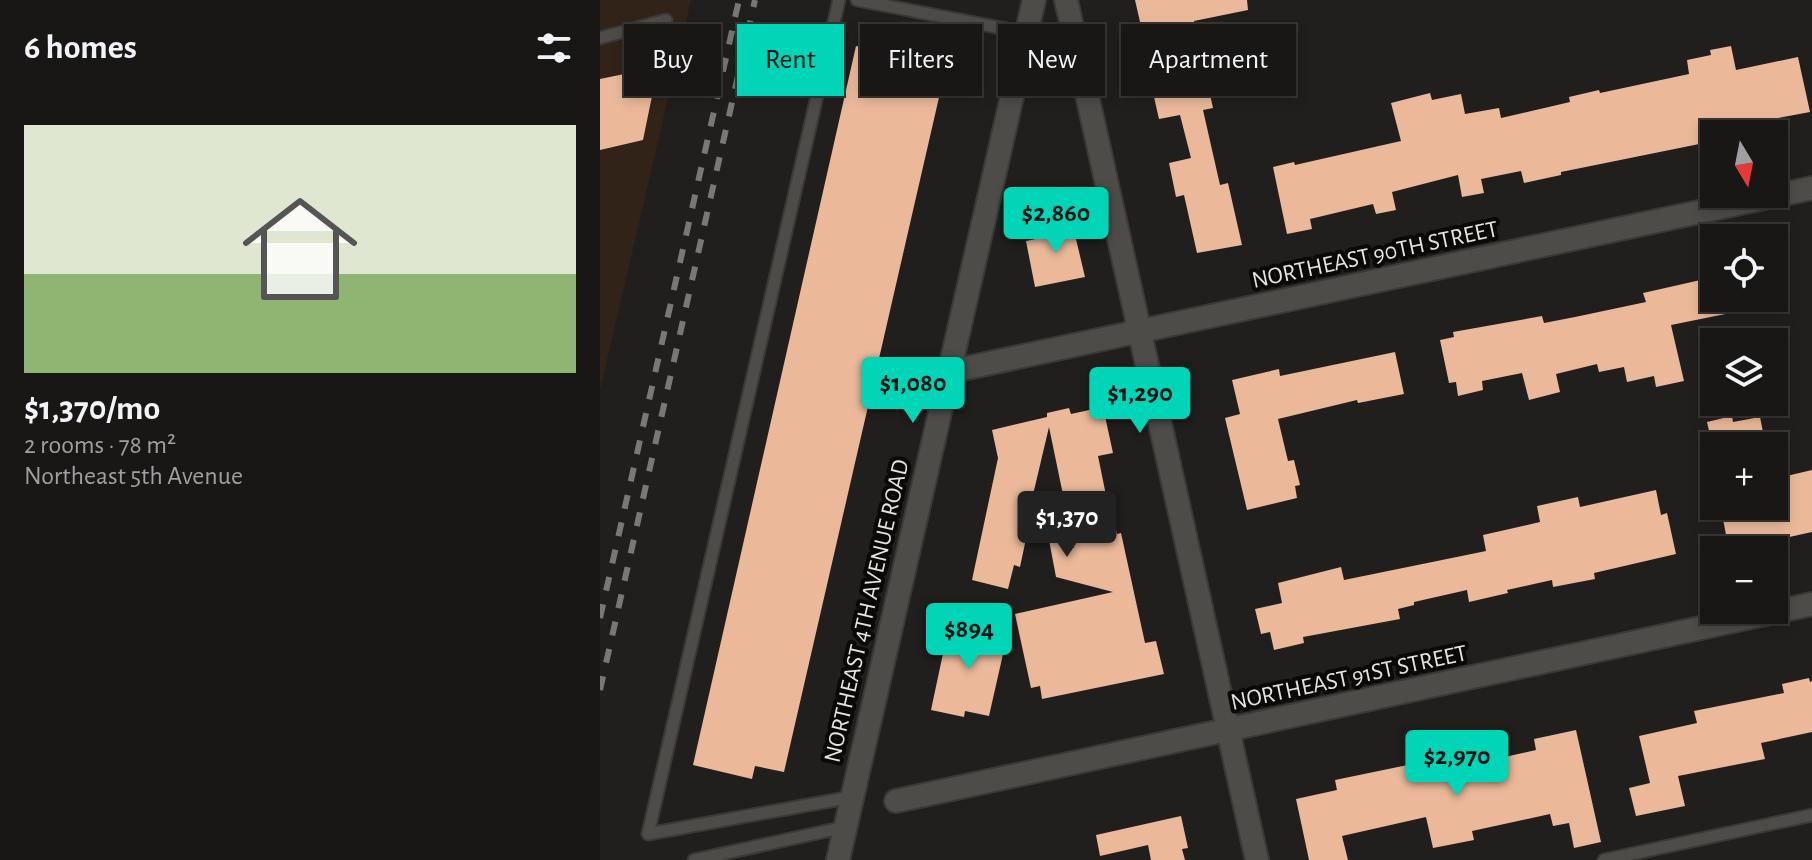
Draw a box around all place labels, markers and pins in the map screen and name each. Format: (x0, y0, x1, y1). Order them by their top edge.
pin: $2,860 (991, 187, 1121, 255)
pin: $1,080 (848, 357, 978, 425)
pin: $1,290 (1075, 367, 1205, 435)
pin: $1,370 (1002, 491, 1132, 559)
pin: $894 (922, 603, 1016, 671)
pin: $2,970 (1392, 730, 1522, 798)

